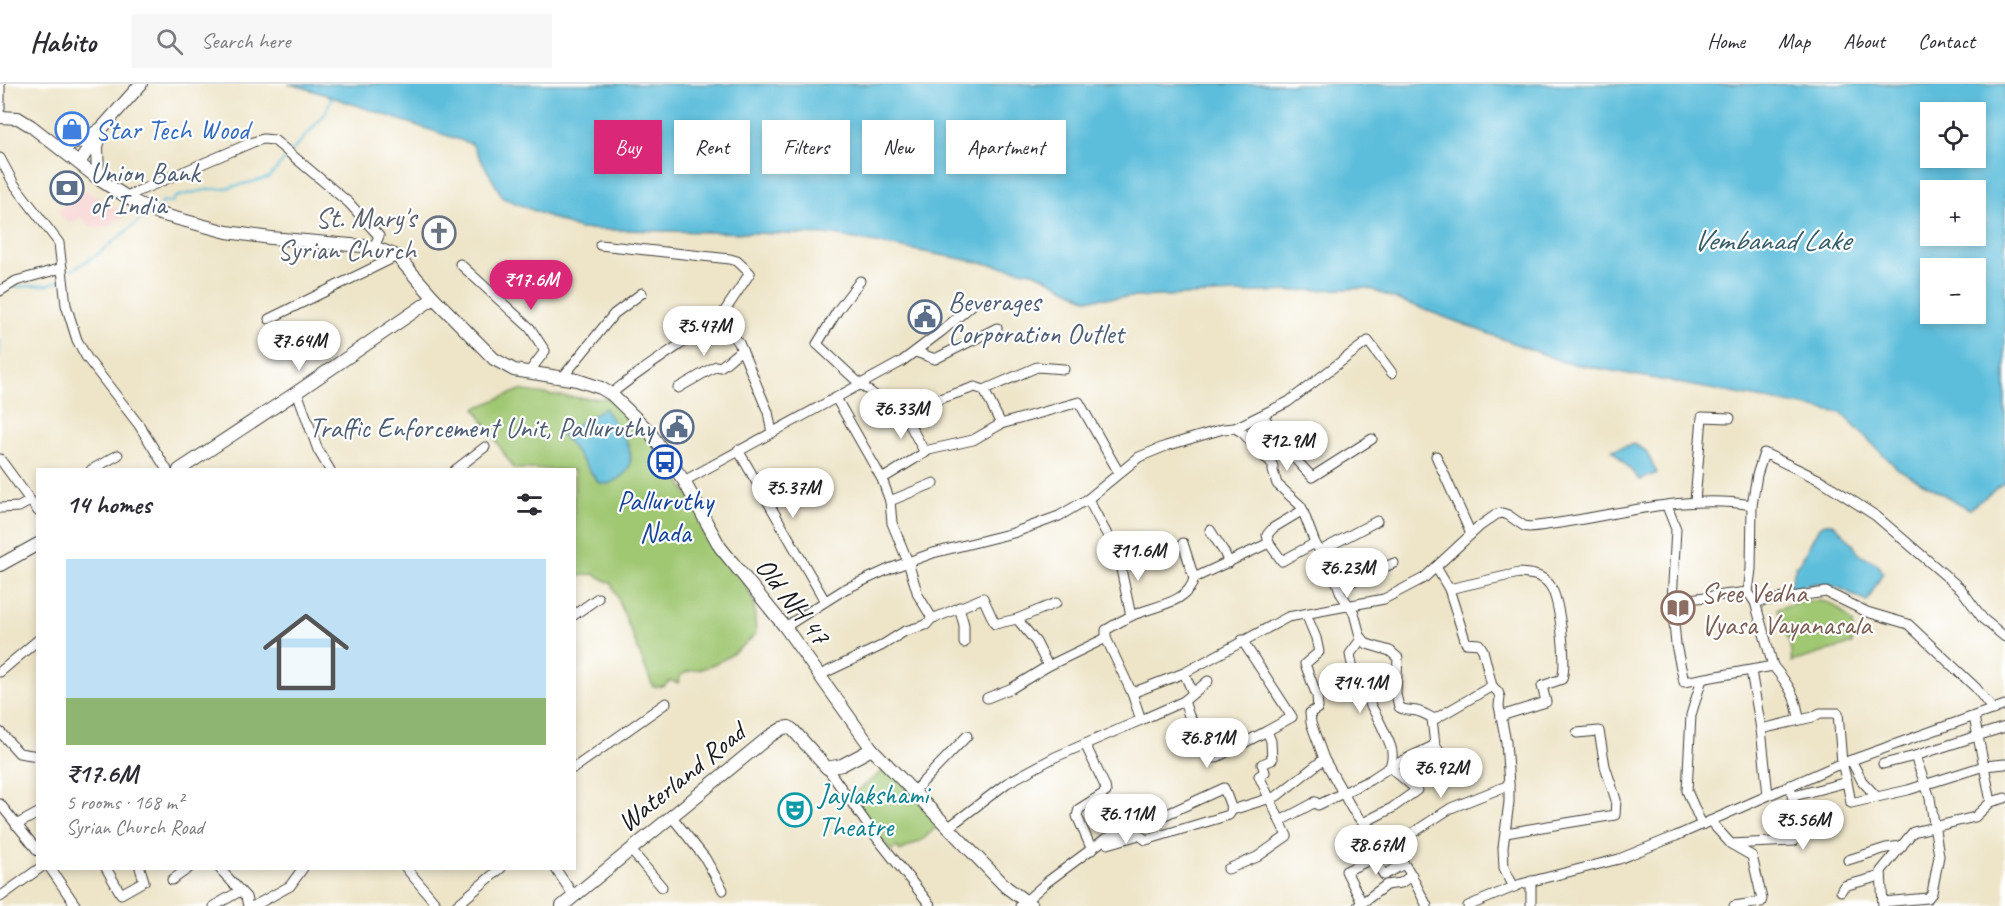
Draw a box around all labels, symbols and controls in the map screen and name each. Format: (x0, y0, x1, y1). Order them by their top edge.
search box (132, 14, 552, 68)
text: Habito (30, 24, 96, 59)
icon: search (153, 25, 186, 58)
text: Search here (201, 27, 291, 55)
text: Home (1707, 28, 1745, 54)
text: Map (1778, 28, 1810, 54)
text: About (1843, 28, 1885, 54)
text: Contact (1918, 28, 1975, 54)
map controls (1920, 102, 1986, 324)
button: locate (1920, 102, 1986, 168)
shop icon: Star Tech Wood (54, 111, 90, 147)
place label: Star Tech Wood (95, 112, 253, 147)
chip: Buy (594, 120, 662, 174)
chip: Rent (674, 120, 750, 174)
chip: Filters (762, 120, 850, 174)
chip: New (862, 120, 934, 174)
chip: Apartment (946, 120, 1066, 174)
place label: Union Bank of India (90, 155, 202, 222)
bank icon: Union Bank of India (49, 170, 85, 206)
button: + (1920, 180, 1986, 246)
place label: St. Mary's Syrian Church (277, 200, 418, 267)
church icon: St. Mary's Syrian Church (421, 215, 457, 251)
water label: Vembanad Lake (1693, 221, 1854, 259)
button: − (1920, 258, 1986, 324)
pin: ₹17.6M (482, 260, 580, 311)
text: ₹17.6M (504, 267, 558, 292)
place label: Beverages Corporation Outlet (948, 284, 1126, 351)
public building icon: Beverages Corporation Outlet (907, 299, 943, 335)
pin: ₹5.47M (655, 306, 753, 357)
text: ₹5.47M (677, 313, 731, 338)
pin: ₹7.64M (250, 321, 348, 372)
text: ₹7.64M (272, 328, 326, 353)
pin: ₹6.33M (852, 389, 950, 440)
text: ₹6.33M (874, 396, 928, 421)
public building icon: Traffic Enforcement Unit, Palluruthy (659, 409, 695, 445)
place label: Traffic Enforcement Unit, Palluruthy (309, 410, 656, 445)
pin: ₹12.9M (1238, 421, 1336, 472)
text: ₹12.9M (1260, 428, 1314, 453)
bus stop icon: Palluruthy Nada (647, 444, 683, 480)
pin: ₹5.37M (744, 468, 842, 519)
text: ₹5.37M (766, 475, 820, 500)
place label: Palluruthy Nada (617, 483, 715, 550)
text: 14 homes (66, 488, 151, 521)
icon: filters (513, 488, 546, 521)
pin: ₹11.6M (1089, 531, 1187, 582)
text: ₹11.6M (1111, 538, 1165, 563)
pin: ₹6.23M (1298, 548, 1396, 599)
street label: Old NH 47 (748, 550, 839, 653)
text: ₹6.23M (1320, 555, 1374, 580)
place label: Sree Vedha Vyasa Vayanasala (1701, 575, 1873, 642)
library icon: Sree Vedha Vyasa Vayanasala (1660, 590, 1696, 626)
icon: home (252, 598, 360, 706)
pin: ₹14.1M (1311, 663, 1409, 714)
text: ₹14.1M (1333, 670, 1387, 695)
street label: Waterland Road (610, 712, 755, 839)
pin: ₹6.81M (1158, 718, 1256, 769)
text: ₹6.81M (1180, 725, 1234, 750)
pin: ₹6.92M (1392, 748, 1490, 799)
text: ₹6.92M (1414, 755, 1468, 780)
text: ₹17.6M (66, 757, 137, 790)
place label: Jaylakshami Theatre (816, 777, 932, 844)
text: 5 rooms · 168 m² (66, 790, 183, 815)
theatre icon: Jaylakshami Theatre (777, 792, 813, 828)
pin: ₹6.11M (1077, 794, 1175, 845)
pin: ₹5.56M (1754, 800, 1852, 851)
text: ₹6.11M (1099, 801, 1153, 826)
text: ₹5.56M (1776, 807, 1830, 832)
text: Syrian Church Road (66, 815, 203, 840)
pin: ₹8.67M (1327, 825, 1425, 876)
text: ₹8.67M (1349, 832, 1403, 857)

